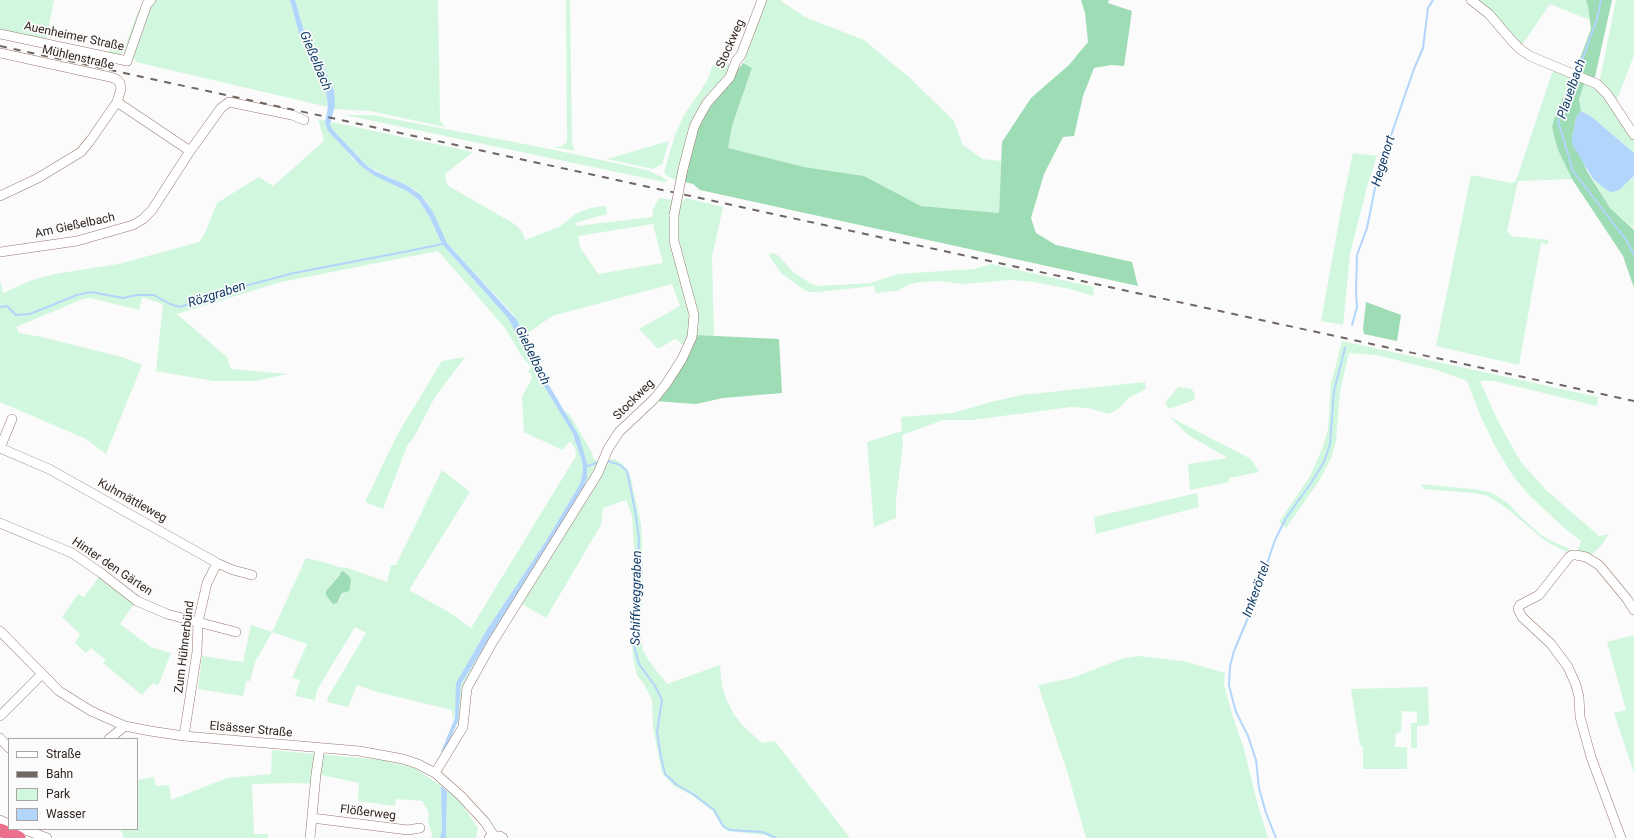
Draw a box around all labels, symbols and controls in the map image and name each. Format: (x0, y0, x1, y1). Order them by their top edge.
street label: Stockweg (714, 17, 748, 71)
street label: Auenheimer Straße (23, 19, 125, 55)
water label: Gießelbach (295, 29, 335, 93)
street label: Mühlenstraße (41, 43, 115, 73)
water label: Plauelbach (1555, 57, 1589, 121)
water label: Hegenort (1369, 134, 1399, 188)
street label: Am Gießelbach (34, 210, 116, 242)
water label: Rözgraben (186, 278, 248, 312)
water label: Gießelbach (511, 324, 553, 388)
street label: Stockweg (610, 376, 658, 424)
street label: Kuhmättleweg (95, 476, 169, 526)
street label: Hinter den Gärten (69, 535, 155, 599)
water label: Schiffweggraben (628, 550, 646, 646)
water label: Imkerörtel (1240, 560, 1274, 620)
street label: Zum Hühnerbünd (172, 600, 198, 694)
street label: Elsässer Straße (209, 719, 293, 741)
legend (8, 738, 138, 830)
text: Straße (46, 747, 81, 761)
text: Bahn (46, 767, 73, 781)
text: Park (46, 787, 70, 801)
street label: Flößerweg (339, 802, 397, 824)
text: Wasser (46, 807, 86, 821)

